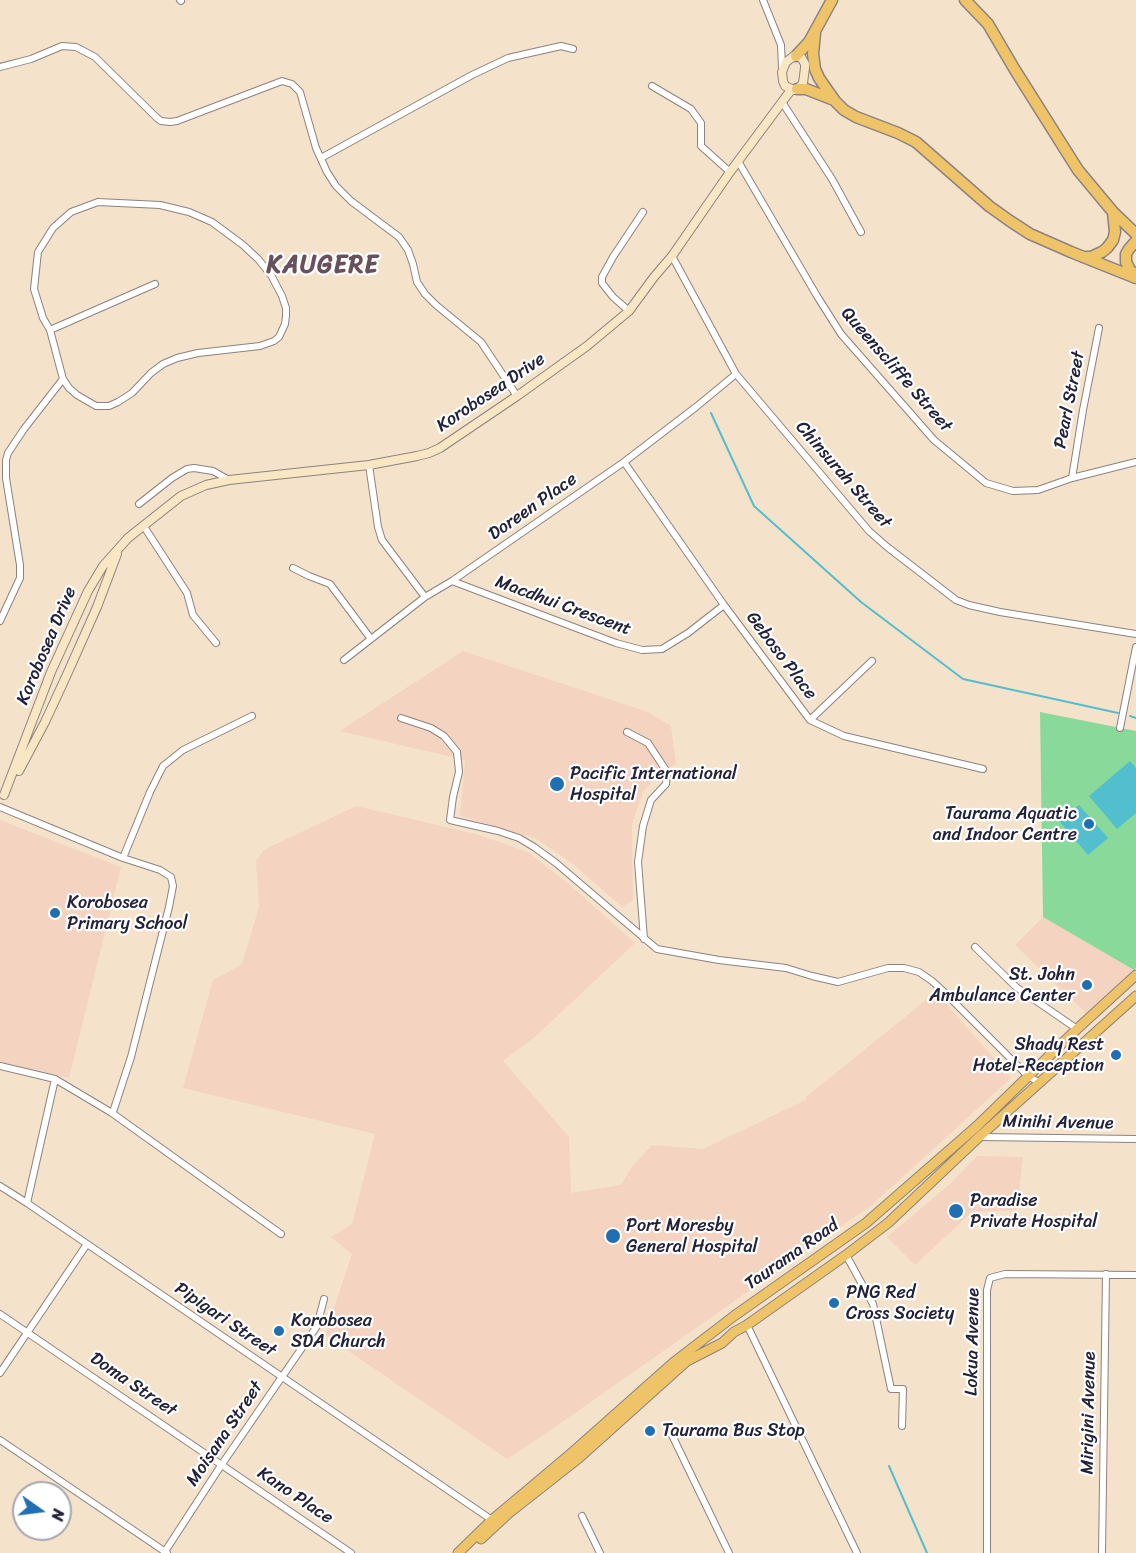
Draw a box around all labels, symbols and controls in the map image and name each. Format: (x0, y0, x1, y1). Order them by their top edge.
district label: KAUGERE (267, 252, 379, 280)
street label: Queenscliffe Street (836, 303, 956, 437)
street label: Korobosea Drive (433, 349, 549, 437)
street label: Pearl Street (1050, 349, 1090, 451)
street label: Chinsurah Street (791, 417, 895, 533)
street label: Doreen Place (485, 469, 581, 545)
street label: Macdhui Crescent (492, 571, 634, 641)
street label: Korobosea Drive (12, 584, 82, 708)
street label: Geboso Place (741, 608, 821, 704)
place label: Pacific International Hospital (570, 763, 737, 806)
marker: Pacific International Hospital (548, 775, 566, 793)
place label: Taurama Aquatic and Indoor Centre (933, 803, 1077, 846)
marker: Taurama Aquatic and Indoor Centre (1082, 817, 1096, 831)
place label: Korobosea Primary School (67, 892, 188, 934)
marker: Korobosea Primary School (48, 906, 62, 920)
place label: St. John Ambulance Center (929, 964, 1075, 1006)
marker: St. John Ambulance Center (1080, 978, 1094, 992)
place label: Shady Rest Hotel-Reception (973, 1034, 1104, 1076)
marker: Shady Rest Hotel-Reception (1109, 1048, 1123, 1062)
street label: Minihi Avenue (1002, 1111, 1114, 1135)
place label: Paradise Private Hospital (970, 1190, 1097, 1232)
marker: Paradise Private Hospital (947, 1202, 965, 1220)
place label: Port Moresby General Hospital (626, 1215, 758, 1258)
street label: Taurama Road (741, 1215, 843, 1295)
marker: Port Moresby General Hospital (604, 1227, 622, 1245)
street label: Pipigari Street (170, 1278, 280, 1362)
place label: PNG Red Cross Society (846, 1282, 954, 1324)
street label: Lokua Avenue (961, 1288, 985, 1396)
marker: PNG Red Cross Society (827, 1296, 841, 1310)
place label: Korobosea SDA Church (291, 1310, 386, 1352)
marker: Korobosea SDA Church (272, 1324, 286, 1338)
street label: Doma Street (86, 1348, 180, 1422)
street label: Mirigini Avenue (1077, 1351, 1101, 1475)
street label: Moisana Street (182, 1377, 268, 1491)
place label: Taurama Bus Stop (662, 1420, 805, 1442)
marker: Taurama Bus Stop (643, 1424, 657, 1438)
street label: Kano Place (253, 1463, 337, 1529)
north arrow (12, 1481, 72, 1541)
text: N (43, 1506, 73, 1524)

